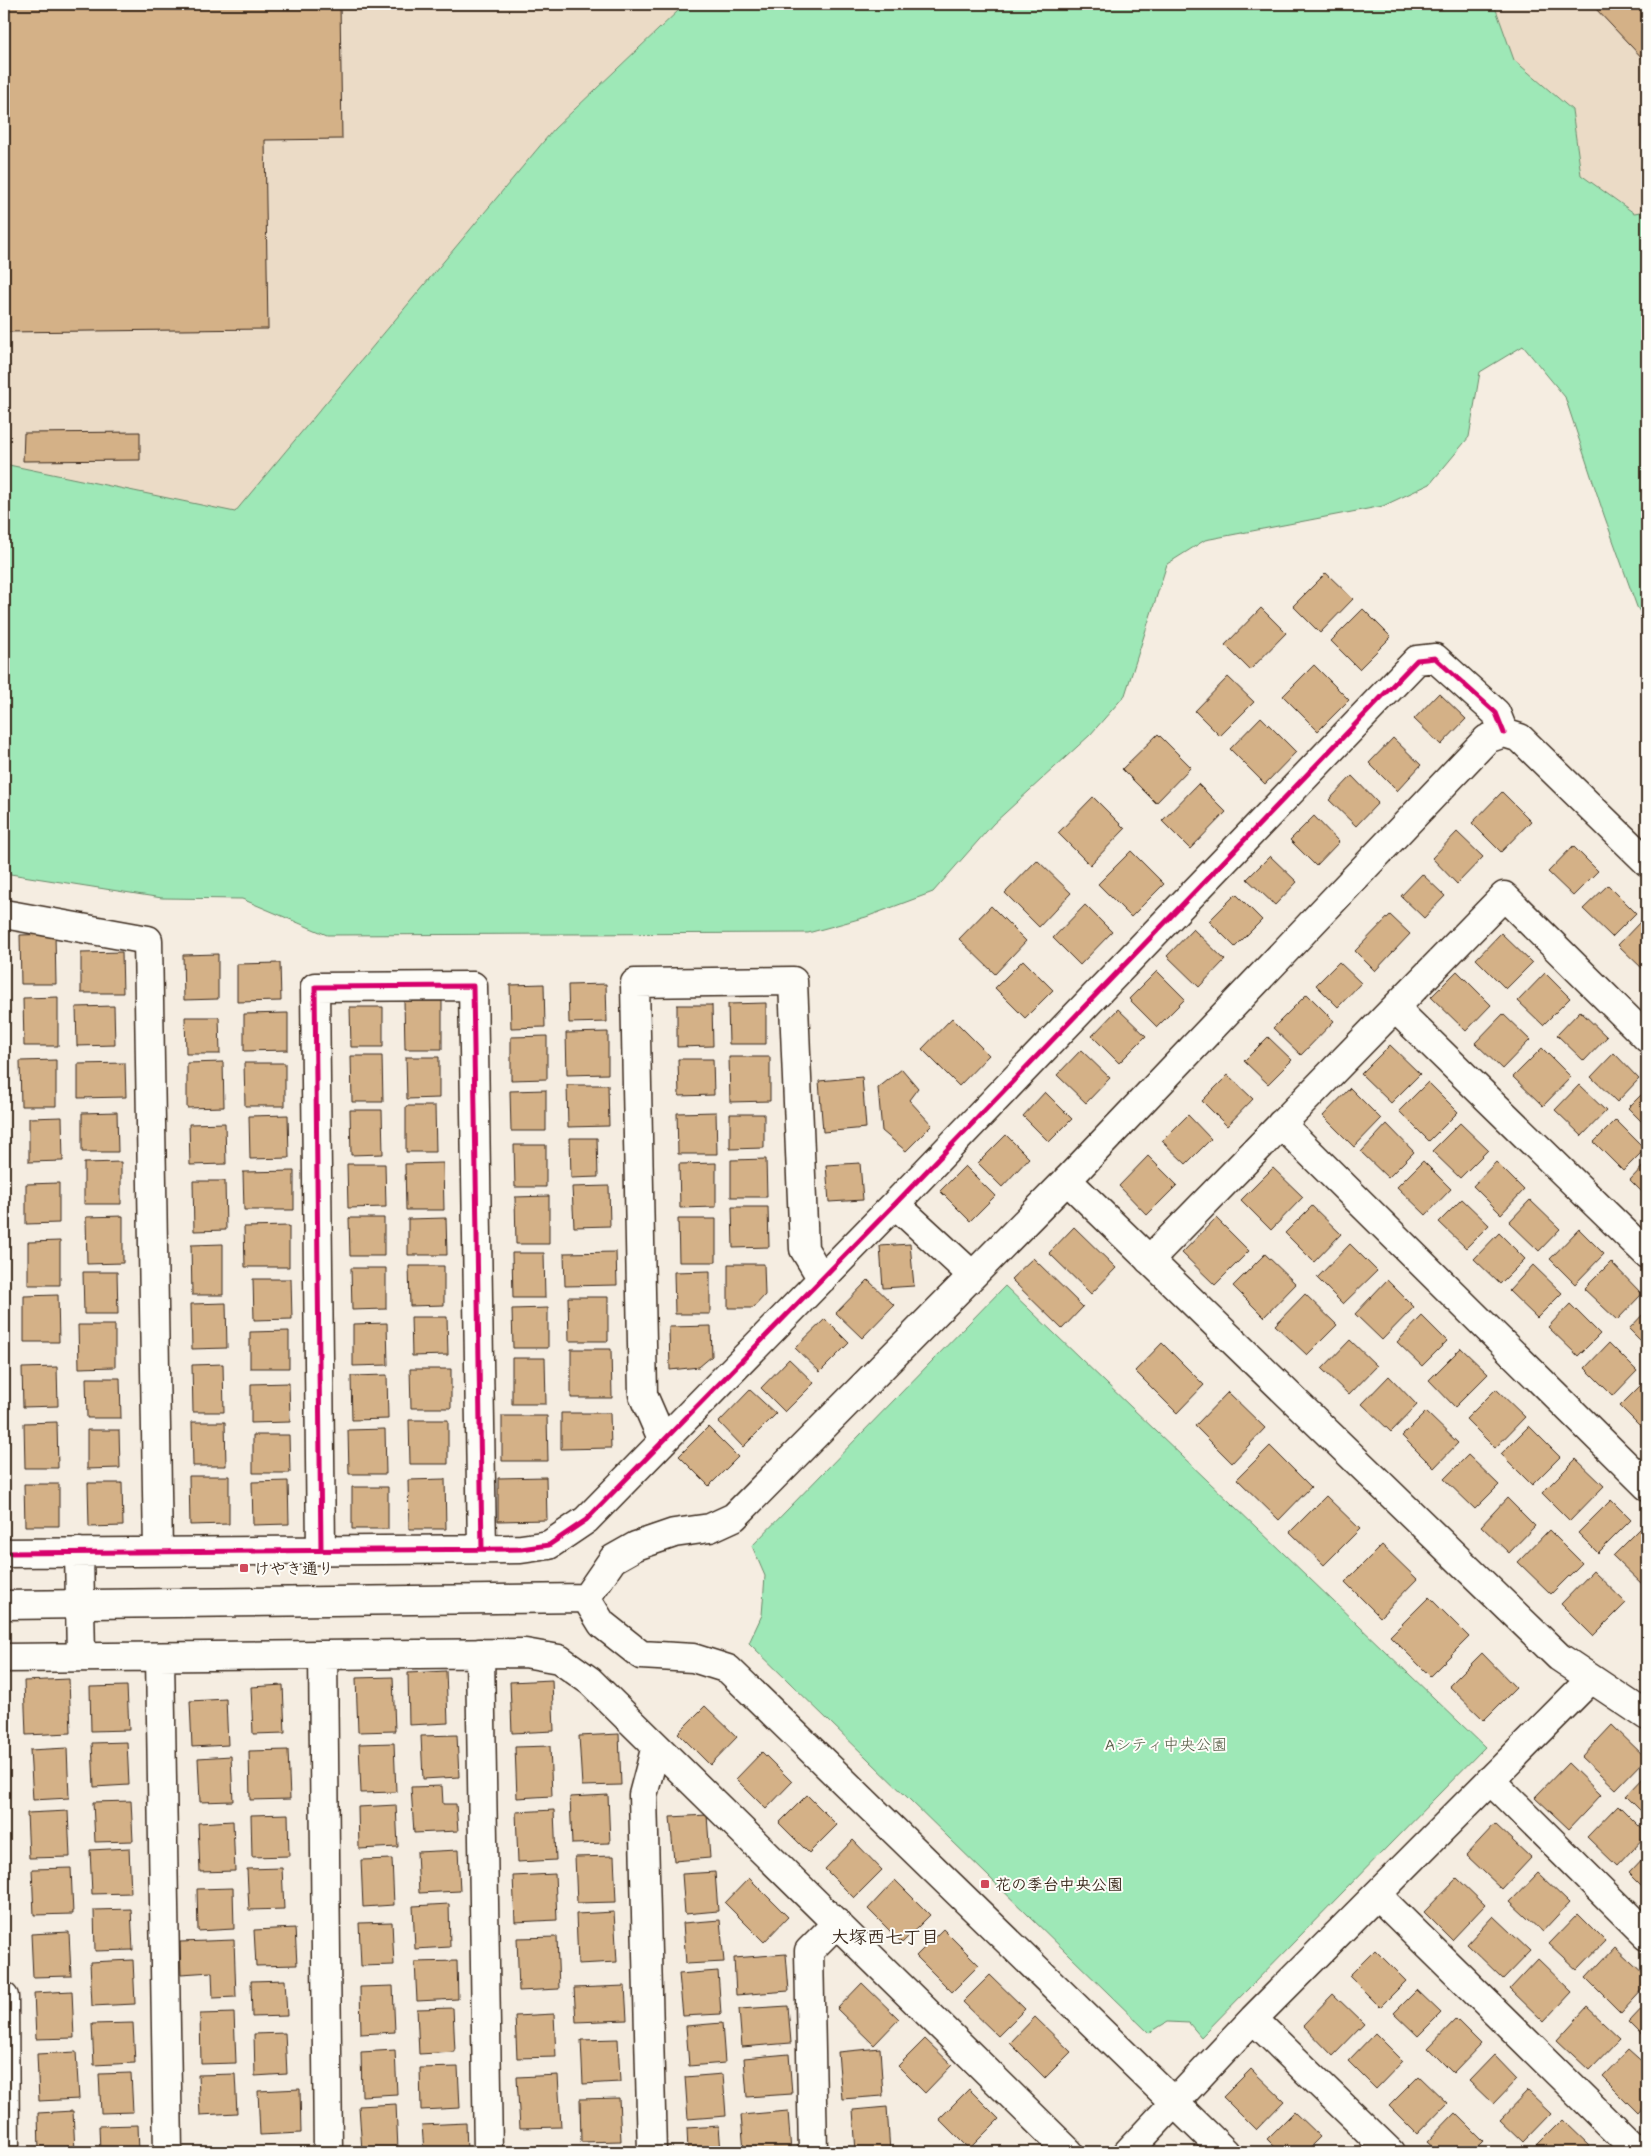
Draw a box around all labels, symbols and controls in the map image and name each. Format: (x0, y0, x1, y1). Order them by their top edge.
place label: けやき通り (254, 1559, 334, 1580)
marker: けやき通り (238, 1562, 250, 1574)
park label: Aシティ中央公園 (1105, 1735, 1227, 1756)
place label: 花の季台中央公園 (995, 1875, 1123, 1896)
marker: 花の季台中央公園 (979, 1878, 991, 1890)
district label: 大塚西七丁目 (831, 1926, 939, 1950)

